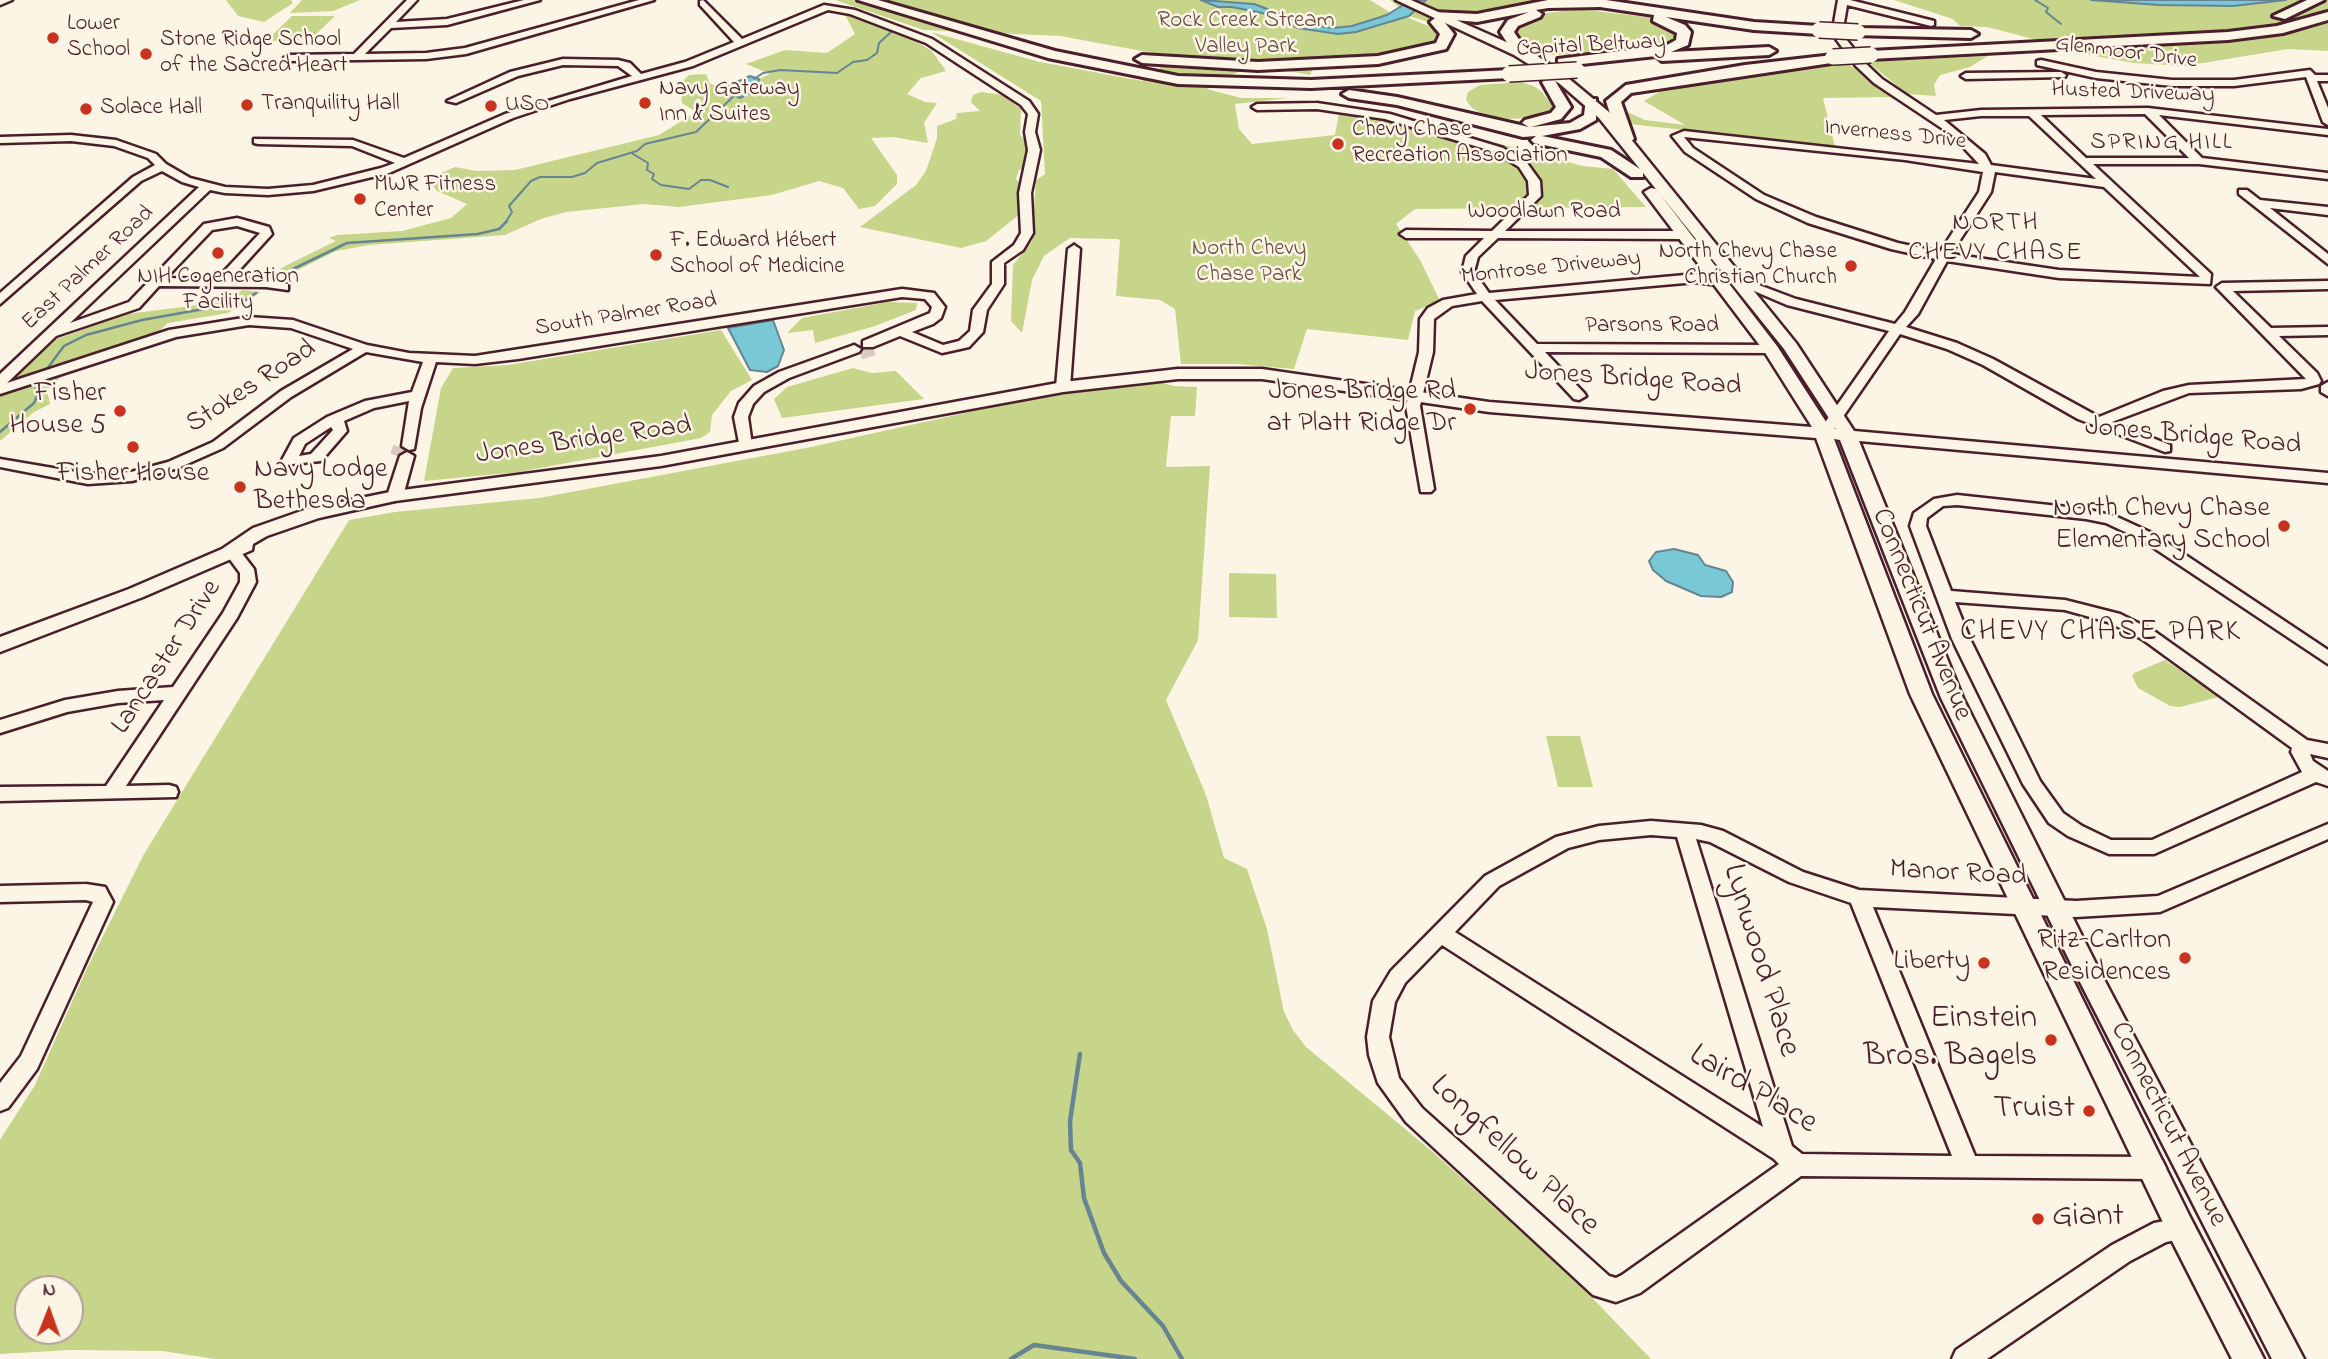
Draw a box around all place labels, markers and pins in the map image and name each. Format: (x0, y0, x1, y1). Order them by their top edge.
place label: Lower School (67, 11, 130, 65)
place label: Stone Ridge School of the Sacred Heart (160, 27, 348, 81)
marker: Lower School (45, 30, 61, 46)
marker: Stone Ridge School of the Sacred Heart (138, 46, 154, 62)
place label: Navy Gateway Inn & Suites (659, 76, 800, 130)
place label: Tranquility Hall (261, 91, 400, 119)
place label: USO (505, 92, 549, 120)
place label: Solace Hall (100, 95, 202, 123)
marker: Navy Gateway Inn & Suites (637, 95, 653, 111)
marker: Tranquility Hall (239, 97, 255, 113)
marker: USO (483, 98, 499, 114)
marker: Solace Hall (78, 101, 94, 117)
place label: Chevy Chase Recreation Association (1352, 117, 1567, 171)
marker: Chevy Chase Recreation Association (1330, 136, 1346, 152)
place label: MWR Fitness Center (374, 172, 496, 226)
marker: MWR Fitness Center (352, 191, 368, 207)
place label: F. Edward Hébert School of Medicine (670, 228, 844, 282)
place label: North Chevy Chase Christian Church (1659, 239, 1837, 293)
marker: NIH Cogeneration Facility (210, 245, 226, 261)
marker: F. Edward Hébert School of Medicine (648, 247, 664, 263)
marker: North Chevy Chase Christian Church (1843, 258, 1859, 274)
place label: NIH Cogeneration Facility (137, 264, 299, 318)
place label: Jones Bridge Rd at Platt Ridge Dr (1267, 376, 1456, 442)
place label: Fisher House 5 (9, 378, 106, 444)
marker: Jones Bridge Rd at Platt Ridge Dr (1462, 401, 1478, 417)
marker: Fisher House 5 (112, 403, 128, 419)
marker: Fisher House (125, 439, 141, 455)
place label: Navy Lodge Bethesda (254, 454, 387, 520)
place label: Fisher House (57, 458, 209, 492)
marker: Navy Lodge Bethesda (232, 479, 248, 495)
place label: North Chevy Chase Elementary School (2053, 493, 2270, 559)
marker: North Chevy Chase Elementary School (2276, 518, 2292, 534)
place label: Ritz-Carlton Residences (2037, 925, 2171, 991)
place label: Liberty (1894, 946, 1970, 980)
marker: Ritz-Carlton Residences (2177, 950, 2193, 966)
marker: Liberty (1976, 955, 1992, 971)
place label: Einstein Bros. Bagels (1864, 1001, 2037, 1079)
marker: Einstein Bros. Bagels (2043, 1032, 2059, 1048)
place label: Truist (1993, 1091, 2075, 1131)
marker: Truist (2081, 1103, 2097, 1119)
place label: Giant (2052, 1199, 2124, 1239)
marker: Giant (2030, 1211, 2046, 1227)

